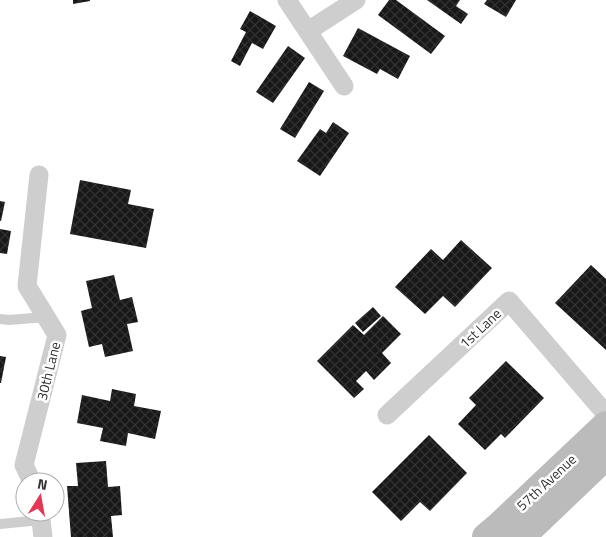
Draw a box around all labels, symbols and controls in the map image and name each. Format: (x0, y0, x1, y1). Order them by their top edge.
street label: 1st Lane (454, 303, 506, 353)
street label: 30th Lane (31, 340, 65, 402)
street label: 57th Avenue (511, 449, 581, 515)
north arrow (15, 472, 65, 522)
text: N (36, 473, 49, 495)

